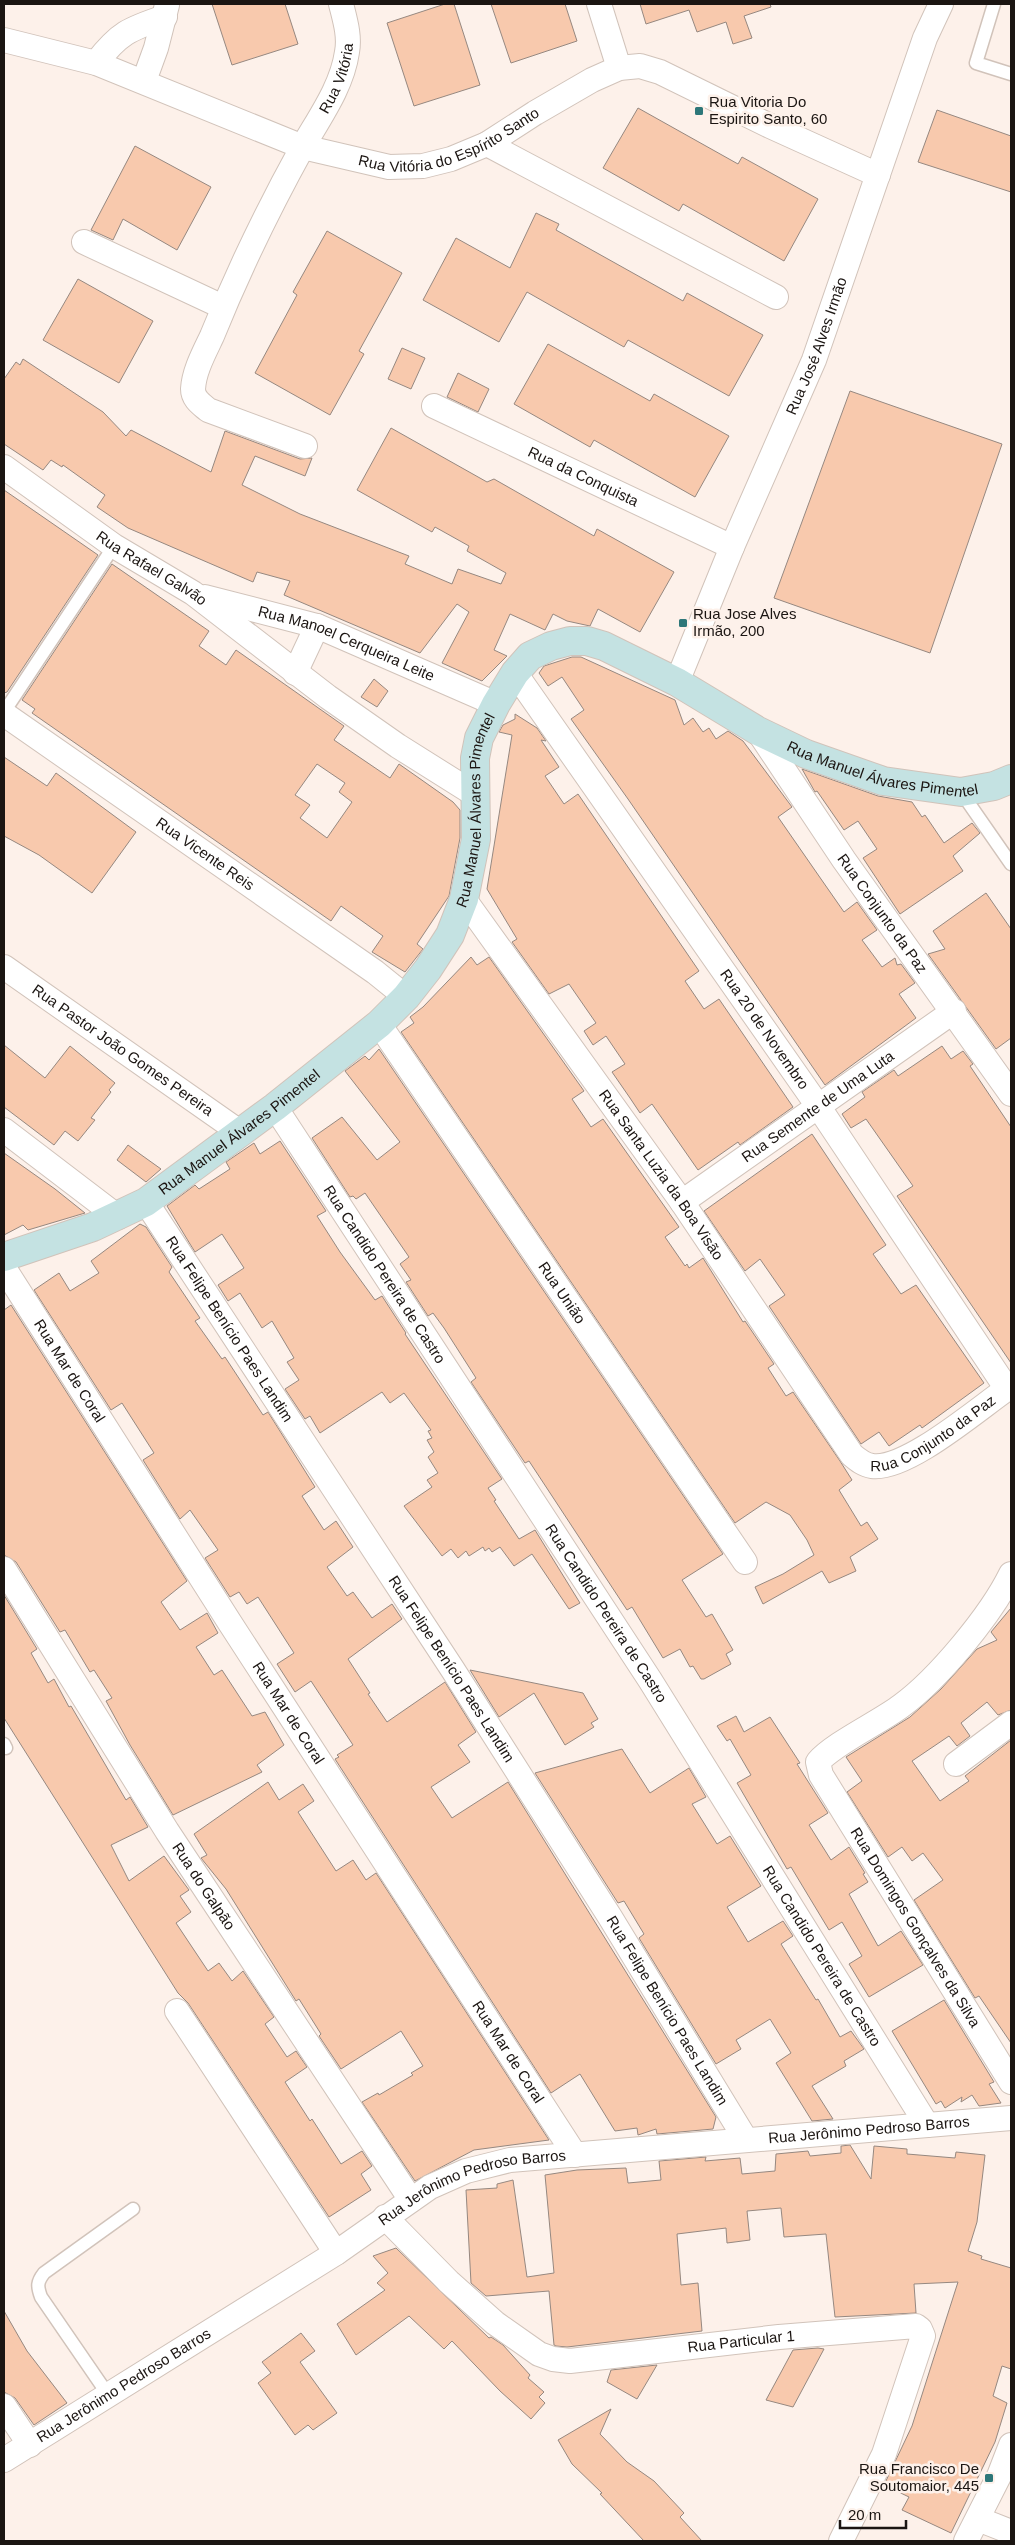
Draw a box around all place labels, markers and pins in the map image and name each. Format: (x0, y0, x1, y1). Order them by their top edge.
place label: Rua Vitoria Do Espirito Santo, 60 (709, 93, 827, 127)
marker: Rua Vitoria Do Espirito Santo, 60 (693, 105, 705, 117)
place label: Rua Jose Alves Irmão, 200 (693, 605, 796, 639)
marker: Rua Jose Alves Irmão, 200 (677, 617, 689, 629)
place label: Rua Francisco De Soutomaior, 445 (859, 2460, 979, 2494)
marker: Rua Francisco De Soutomaior, 445 (983, 2472, 995, 2484)

